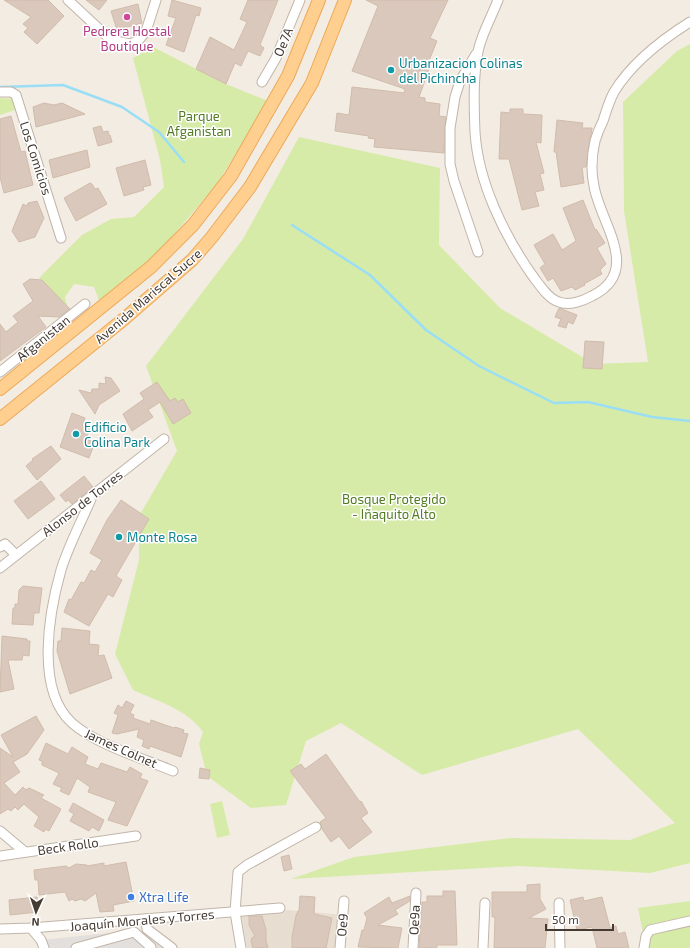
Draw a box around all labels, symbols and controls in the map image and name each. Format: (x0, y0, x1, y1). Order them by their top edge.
marker: Pedrera Hostal Boutique (122, 12, 132, 22)
place label: Pedrera Hostal Boutique (83, 23, 171, 54)
street label: Oe7A (270, 25, 296, 59)
place label: Urbanizacion Colinas del Pichincha (399, 55, 523, 86)
marker: Urbanizacion Colinas del Pichincha (386, 65, 396, 75)
park label: Parque Afganistan (167, 108, 231, 139)
street label: Los Comicios (17, 119, 55, 197)
street label: Avenida Mariscal Sucre (91, 245, 205, 347)
street label: Afganistan (13, 312, 73, 364)
place label: Edificio Colina Park (84, 419, 150, 450)
marker: Edificio Colina Park (71, 429, 81, 439)
street label: Alonso de Torres (38, 466, 126, 540)
park label: Bosque Protegido - Iñaquito Alto (342, 491, 446, 522)
place label: Monte Rosa (127, 529, 197, 545)
marker: Monte Rosa (114, 532, 124, 542)
street label: James Colnet (82, 725, 160, 771)
street label: Beck Rollo (37, 834, 99, 858)
place label: Xtra Life (139, 889, 189, 905)
north arrow (16, 892, 56, 932)
marker: Xtra Life (126, 892, 136, 902)
street label: Oe9a (405, 904, 423, 936)
street label: Joaquín Morales y Torres (69, 906, 215, 934)
scale bar (546, 906, 613, 932)
text: 50 m (552, 912, 579, 926)
street label: Oe9 (333, 913, 351, 937)
text: N (31, 916, 40, 929)

